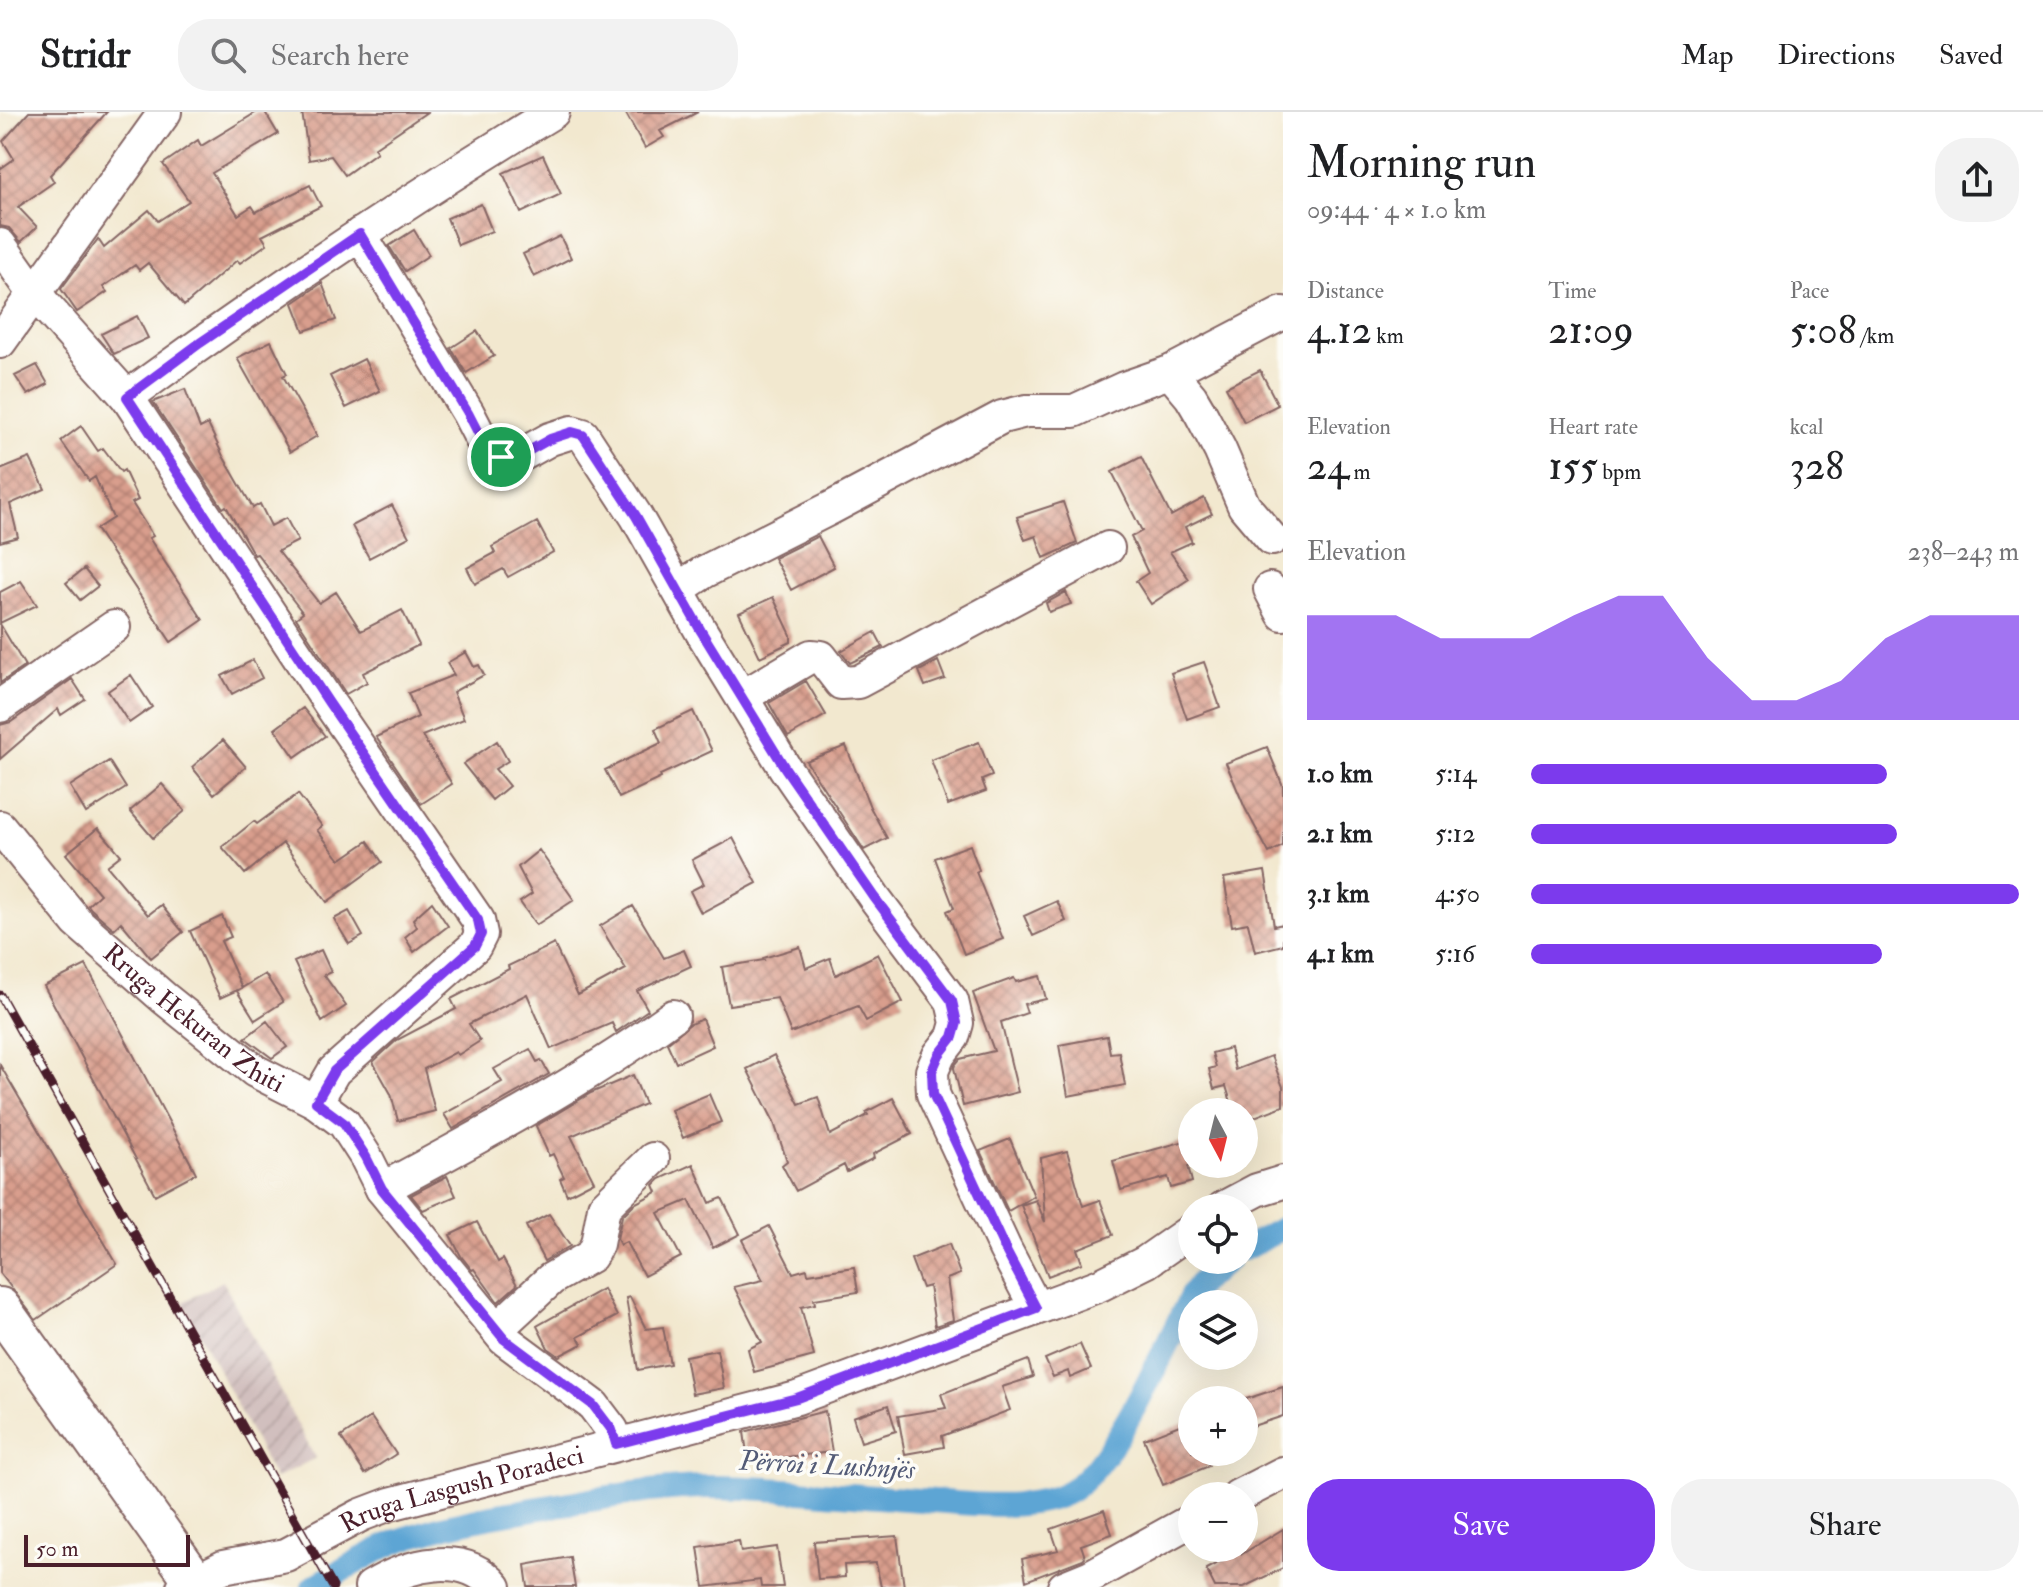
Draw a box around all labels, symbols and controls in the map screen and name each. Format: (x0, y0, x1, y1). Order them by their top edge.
search box (178, 19, 738, 91)
text: Stridr (40, 31, 130, 79)
icon: search (206, 33, 250, 77)
text: Search here (270, 37, 409, 74)
text: Map (1681, 38, 1734, 73)
text: Directions (1778, 38, 1895, 73)
text: Saved (1939, 38, 2003, 73)
text: Morning run (1307, 136, 1536, 191)
button: share (1935, 138, 2019, 222)
text: 09:44 · 4 × 1.0 km (1307, 194, 1486, 226)
text: Distance (1307, 277, 1384, 305)
text: Time (1548, 277, 1596, 305)
text: Pace (1790, 277, 1829, 305)
text: 4.12 (1307, 305, 1372, 356)
text: 21:09 (1548, 305, 1634, 356)
text: 5:08 (1790, 305, 1856, 356)
text: km (1372, 322, 1404, 350)
text: /km (1856, 322, 1894, 350)
text: Elevation (1307, 413, 1391, 441)
text: Heart rate (1548, 413, 1638, 441)
text: kcal (1790, 413, 1823, 441)
pin (467, 423, 535, 491)
icon: arrive (479, 435, 523, 479)
text: 24 (1307, 441, 1349, 492)
text: 155 (1548, 441, 1598, 492)
text: 328 (1790, 441, 1844, 492)
text: m (1349, 458, 1371, 486)
text: bpm (1598, 458, 1641, 486)
text: Elevation (1307, 536, 1406, 568)
text: 238–243 m (1908, 536, 2019, 568)
text: 1.0 km (1307, 758, 1373, 790)
text: 5:14 (1435, 758, 1476, 790)
text: 2.1 km (1307, 818, 1373, 850)
text: 5:12 (1435, 818, 1475, 850)
text: 3.1 km (1307, 878, 1369, 910)
text: 4:50 (1435, 878, 1480, 910)
street label: Rruga Hekuran Zhiti (96, 937, 290, 1100)
text: 4.1 km (1307, 938, 1374, 970)
text: 5:16 (1435, 938, 1475, 970)
north arrow (1178, 1098, 1258, 1178)
map controls (1178, 1098, 1258, 1562)
button: locate (1178, 1194, 1258, 1274)
button: layers (1178, 1290, 1258, 1370)
button: + (1178, 1386, 1258, 1466)
street label: Rruga Lasgush Poradeci (335, 1439, 587, 1540)
water label: Përroi i Lushnjës (737, 1443, 917, 1488)
button: Save (1307, 1479, 1655, 1571)
button: Share (1671, 1479, 2019, 1571)
button: − (1178, 1482, 1258, 1562)
scale bar (24, 1531, 190, 1567)
text: 50 m (36, 1535, 78, 1563)

